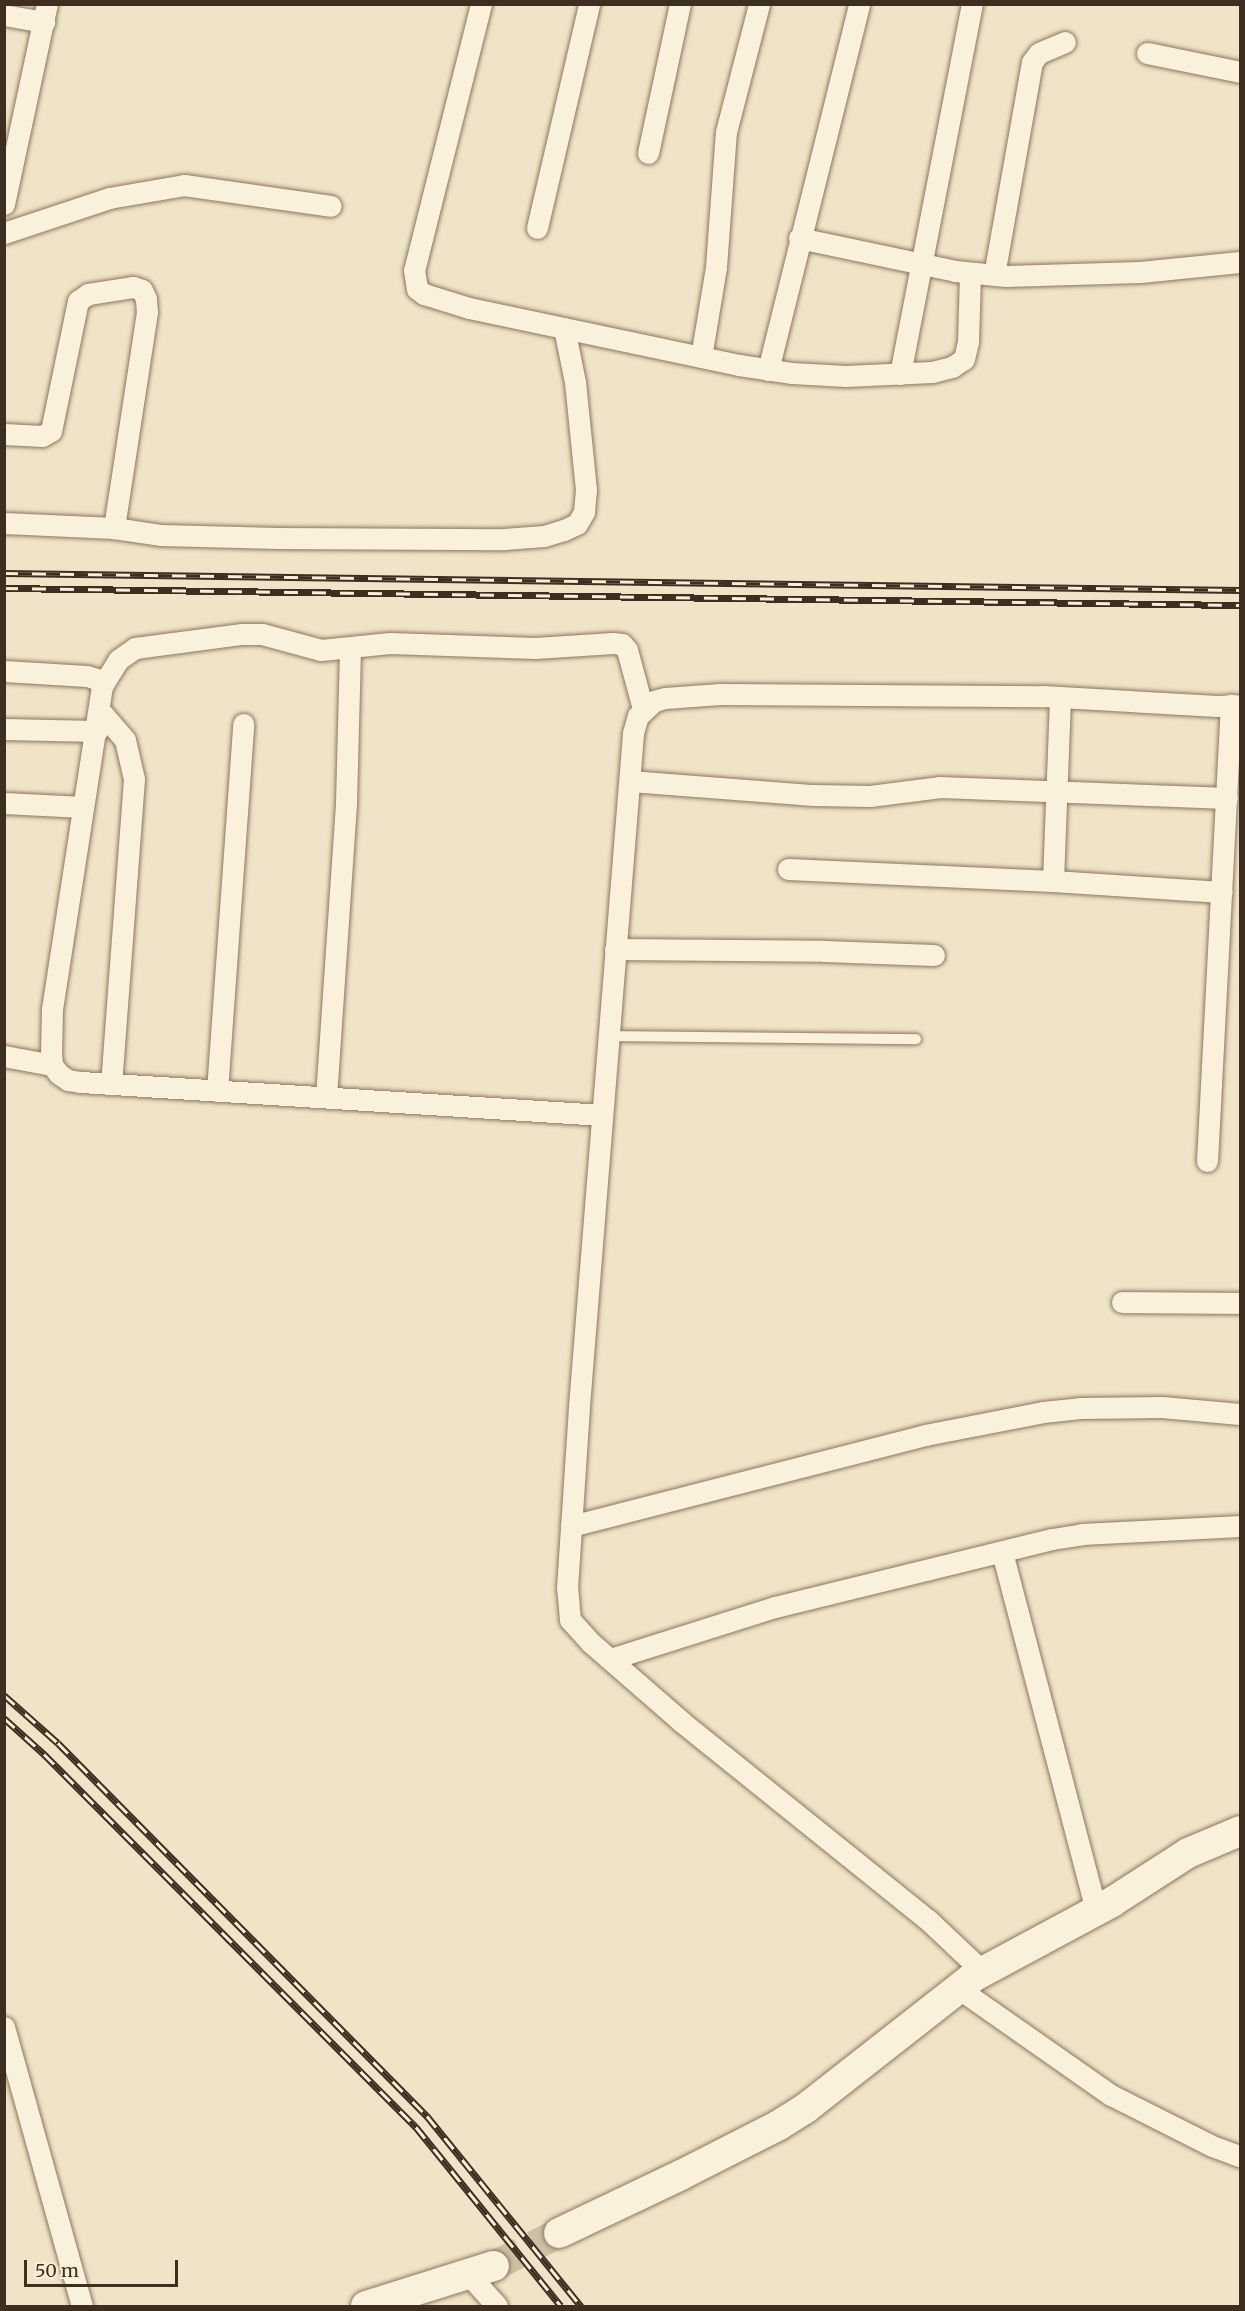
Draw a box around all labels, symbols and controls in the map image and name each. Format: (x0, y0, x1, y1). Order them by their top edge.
scale bar (27, 2248, 182, 2286)
text: 50 m (35, 2259, 79, 2282)

